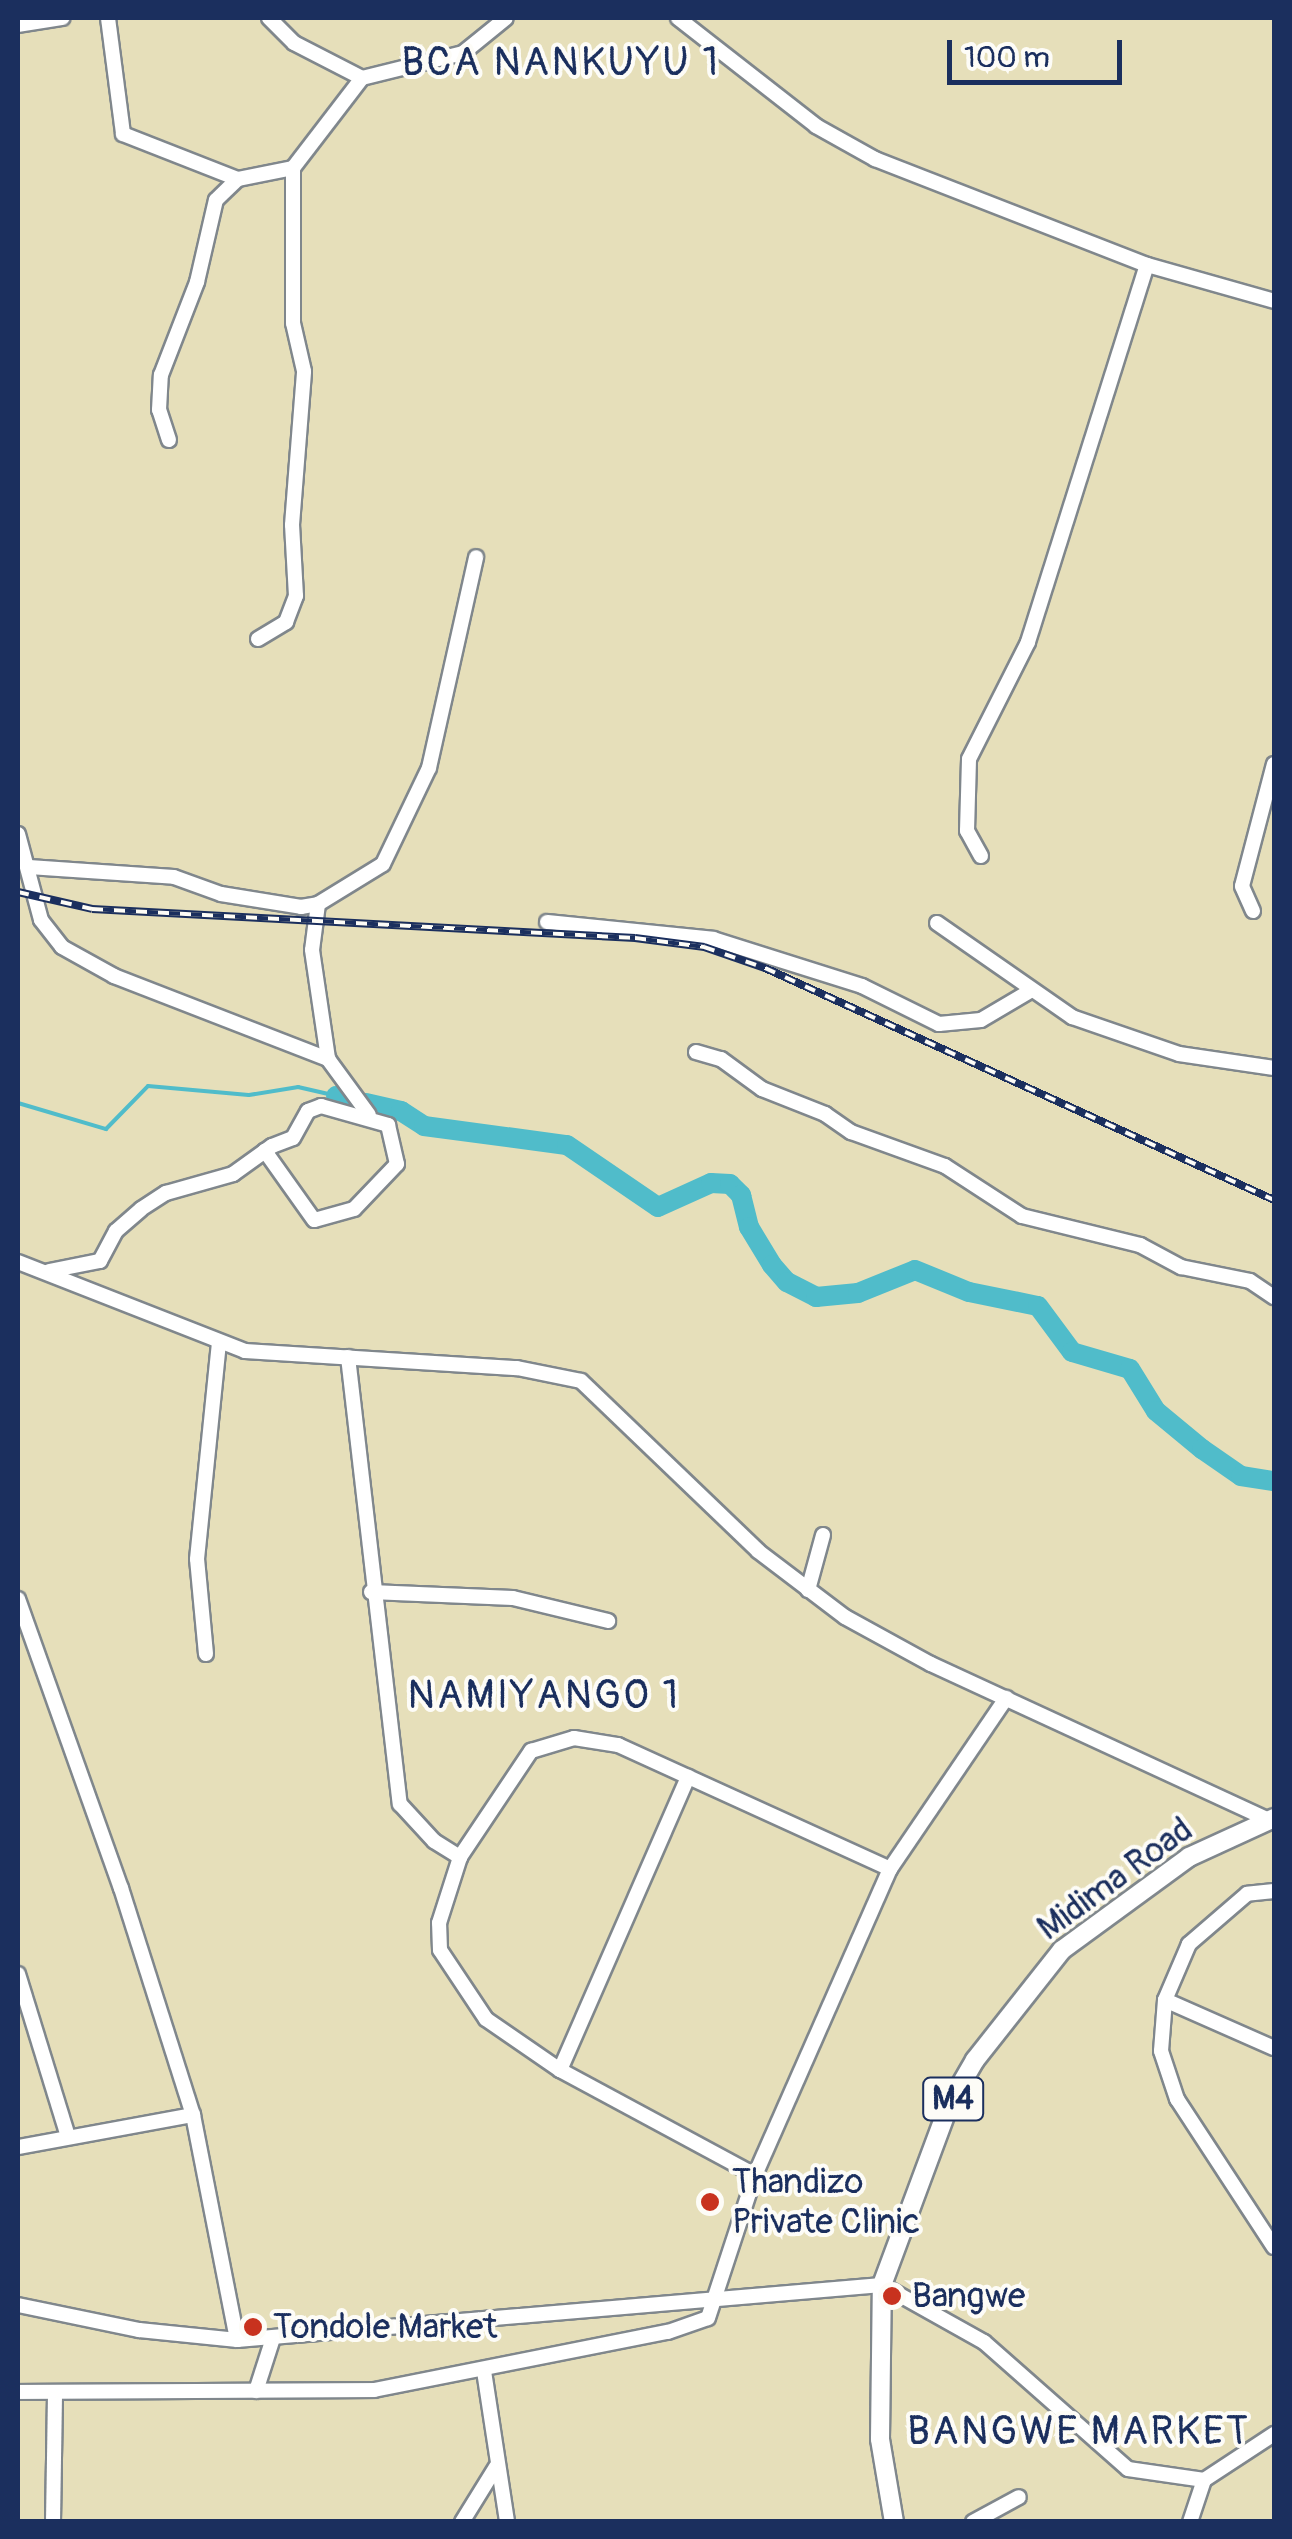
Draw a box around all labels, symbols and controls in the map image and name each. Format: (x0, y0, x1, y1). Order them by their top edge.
scale bar (952, 20, 1127, 82)
district label: BCA NANKUYU 1 (401, 39, 721, 87)
text: 100 m (964, 39, 1050, 76)
district label: NAMIYANGO 1 (407, 1672, 681, 1720)
street label: Midima Road (1029, 1809, 1201, 1949)
road number: M4 (920, 2072, 986, 2126)
place label: Thandizo Private Clinic (732, 2161, 920, 2243)
marker: Thandizo Private Clinic (697, 2189, 723, 2215)
place label: Bangwe (912, 2275, 1025, 2317)
marker: Bangwe (881, 2285, 903, 2307)
place label: Tondole Market (273, 2306, 497, 2348)
marker: Tondole Market (242, 2316, 264, 2338)
district label: BANGWE MARKET (907, 2408, 1251, 2456)

